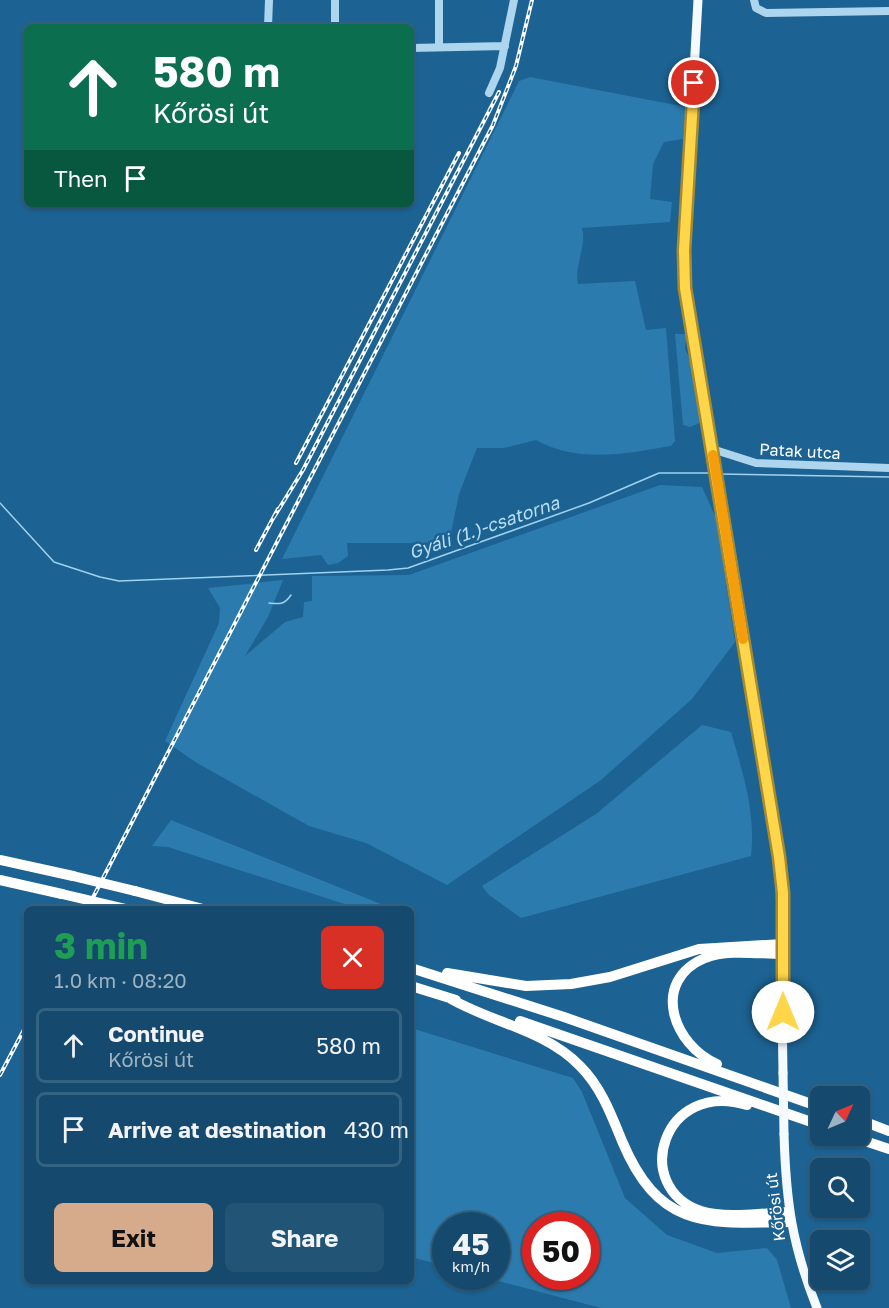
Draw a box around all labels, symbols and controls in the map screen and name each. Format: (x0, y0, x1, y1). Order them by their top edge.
text: 580 m (153, 46, 280, 96)
icon: ahead (54, 48, 132, 126)
pin (668, 57, 719, 108)
icon: arrive (677, 66, 710, 99)
text: Kőrösi út (153, 97, 269, 129)
icon: arrive (119, 162, 152, 195)
text: Then (54, 165, 107, 192)
street label: Patak utca (759, 439, 841, 463)
water label: Gyáli (1.)-csatorna (406, 491, 563, 563)
text: 3 min (54, 924, 148, 967)
button: close (321, 926, 384, 989)
text: 1.0 km · 08:20 (54, 968, 187, 992)
position arrow (751, 980, 815, 1044)
text: Continue (108, 1020, 204, 1047)
icon: ahead (57, 1029, 90, 1062)
text: 580 m (316, 1032, 381, 1059)
text: Kőrösi út (108, 1047, 194, 1071)
north arrow (810, 1086, 870, 1146)
map controls (810, 1086, 870, 1290)
icon: arrive (57, 1113, 90, 1146)
text: Arrive at destination (108, 1116, 326, 1143)
text: 430 m (344, 1116, 409, 1143)
button: search (810, 1158, 870, 1218)
street label: Kőrösi út (761, 1172, 789, 1242)
button: Exit (54, 1203, 213, 1272)
button: Share (225, 1203, 384, 1272)
speed limit sign: 50 (522, 1212, 600, 1290)
text: 45 (452, 1226, 490, 1262)
button: layers (810, 1230, 870, 1290)
text: km/h (452, 1257, 490, 1275)

